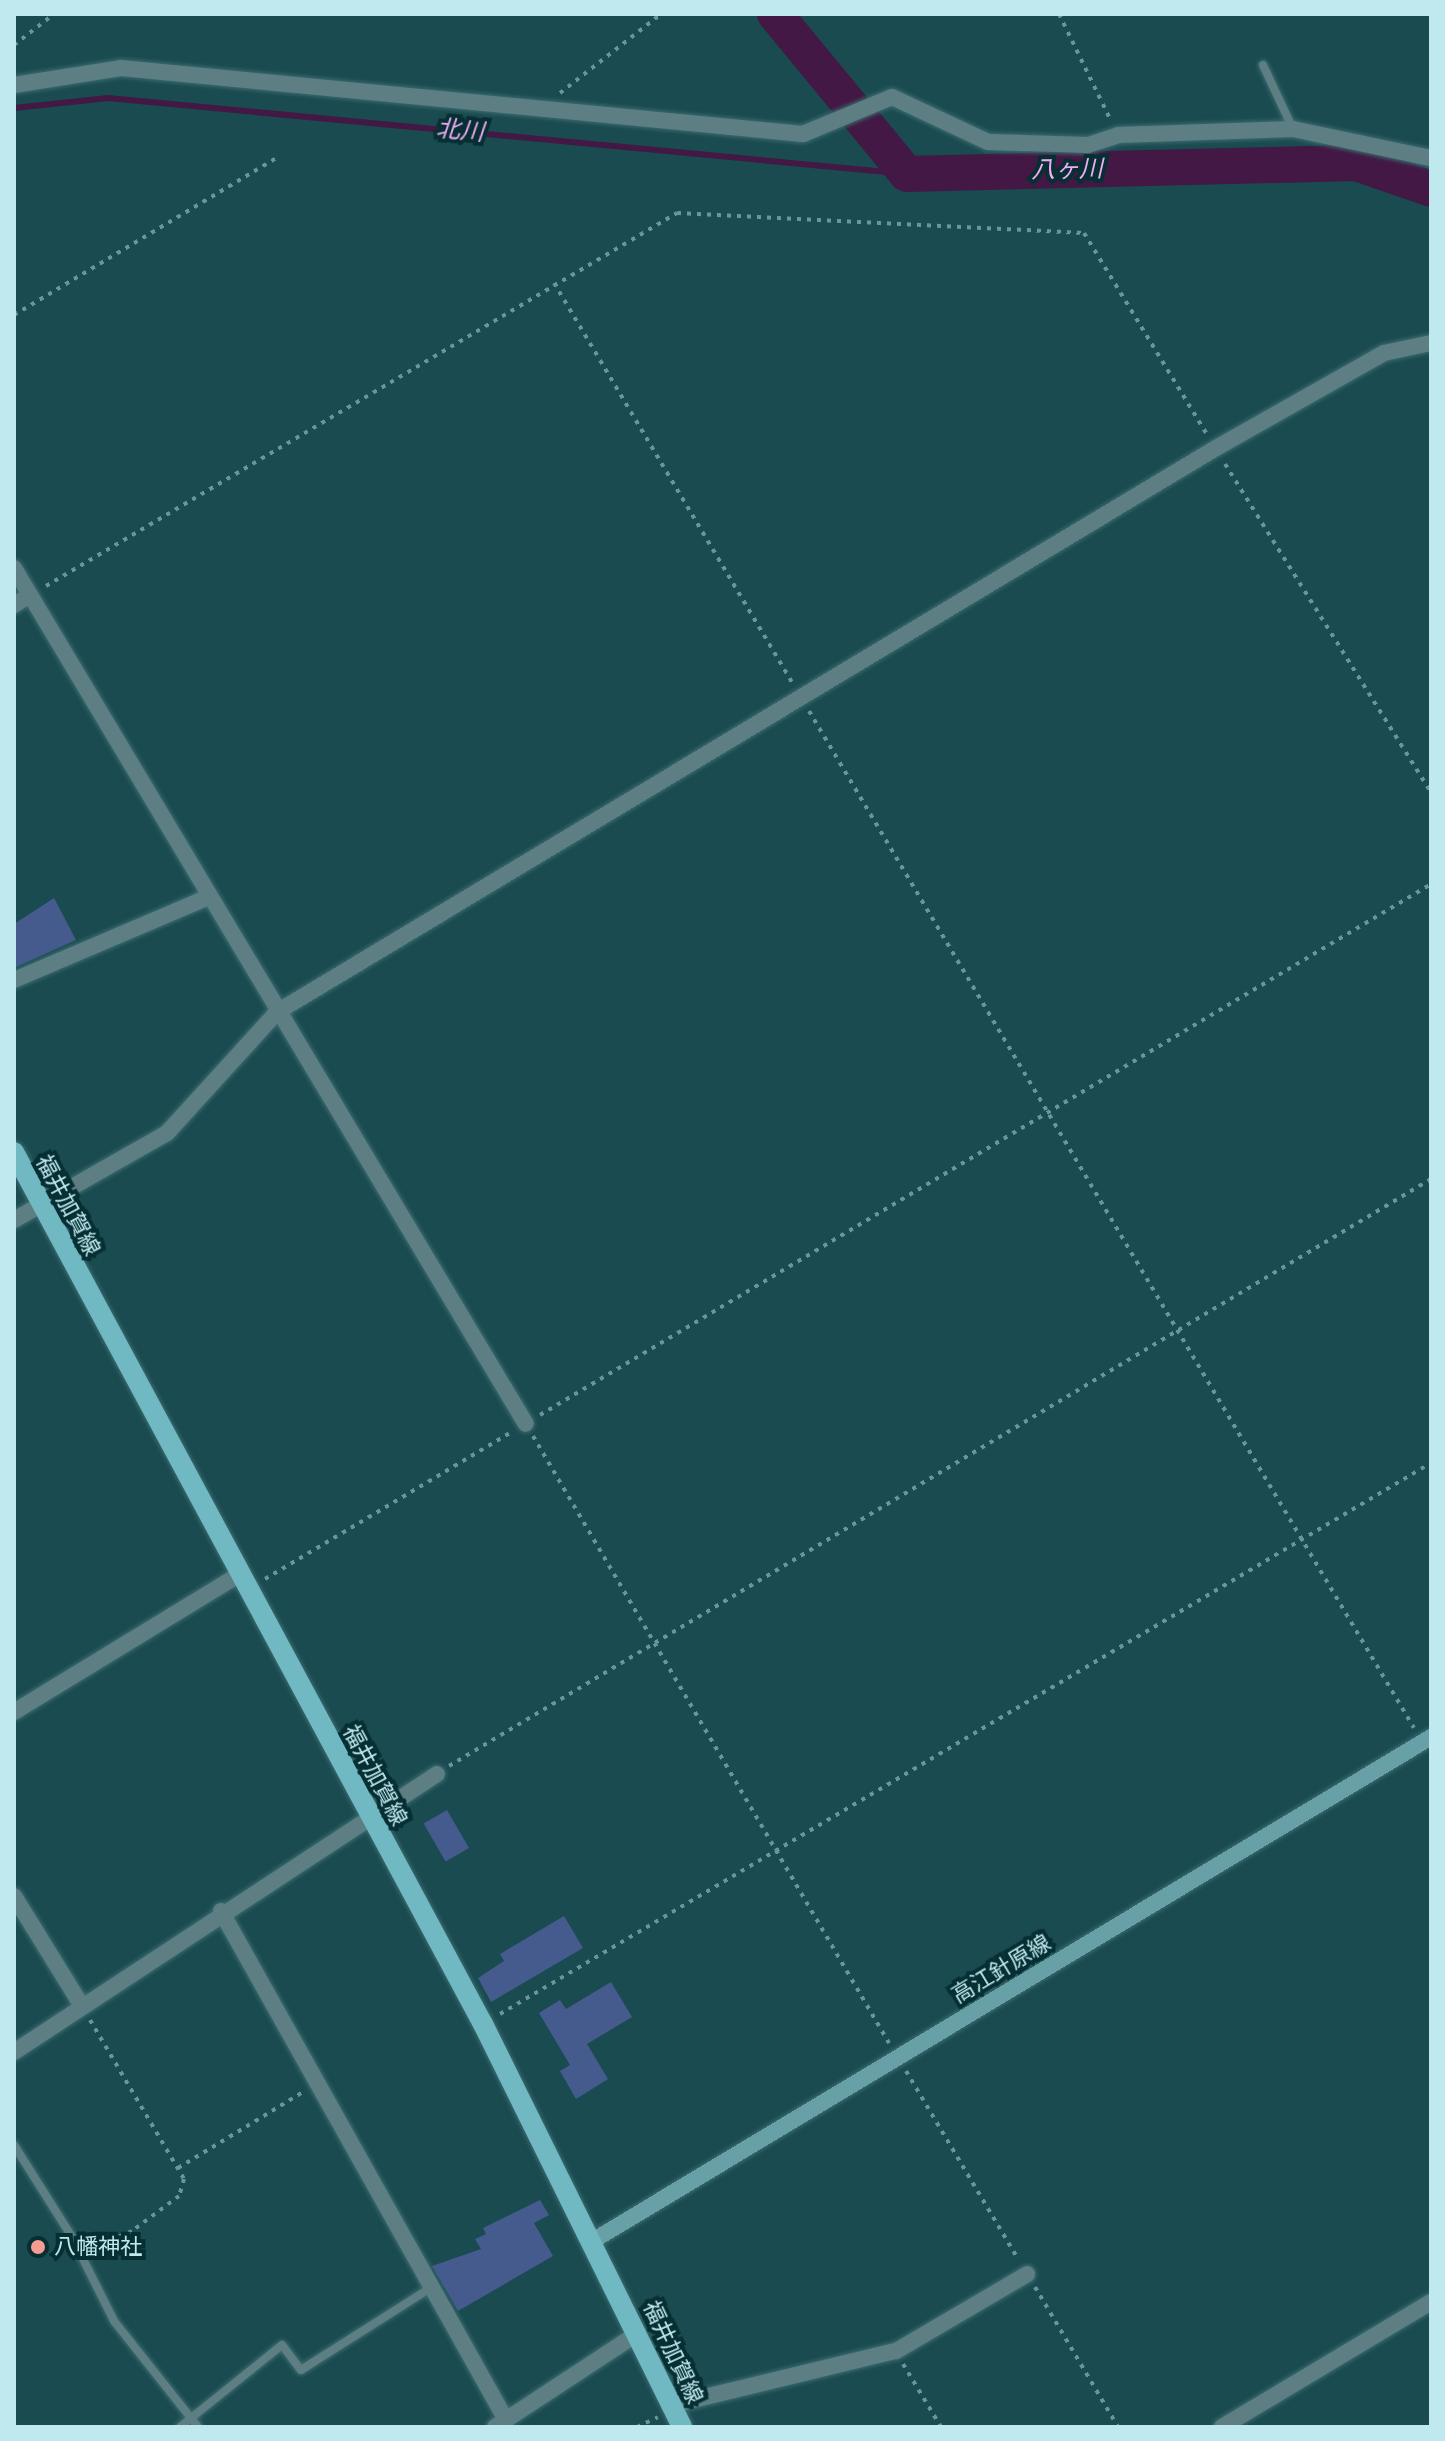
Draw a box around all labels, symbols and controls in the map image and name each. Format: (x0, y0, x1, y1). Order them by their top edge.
water label: 北川 (435, 115, 485, 147)
water label: 八ヶ川 (1031, 155, 1103, 185)
street label: 福井加賀線 (31, 1150, 105, 1260)
street label: 福井加賀線 (338, 1720, 412, 1830)
street label: 高江針原線 (947, 1929, 1055, 2009)
place label: 八幡神社 (54, 2234, 142, 2260)
marker: 八幡神社 (29, 2238, 47, 2256)
street label: 福井加賀線 (638, 2297, 708, 2407)

